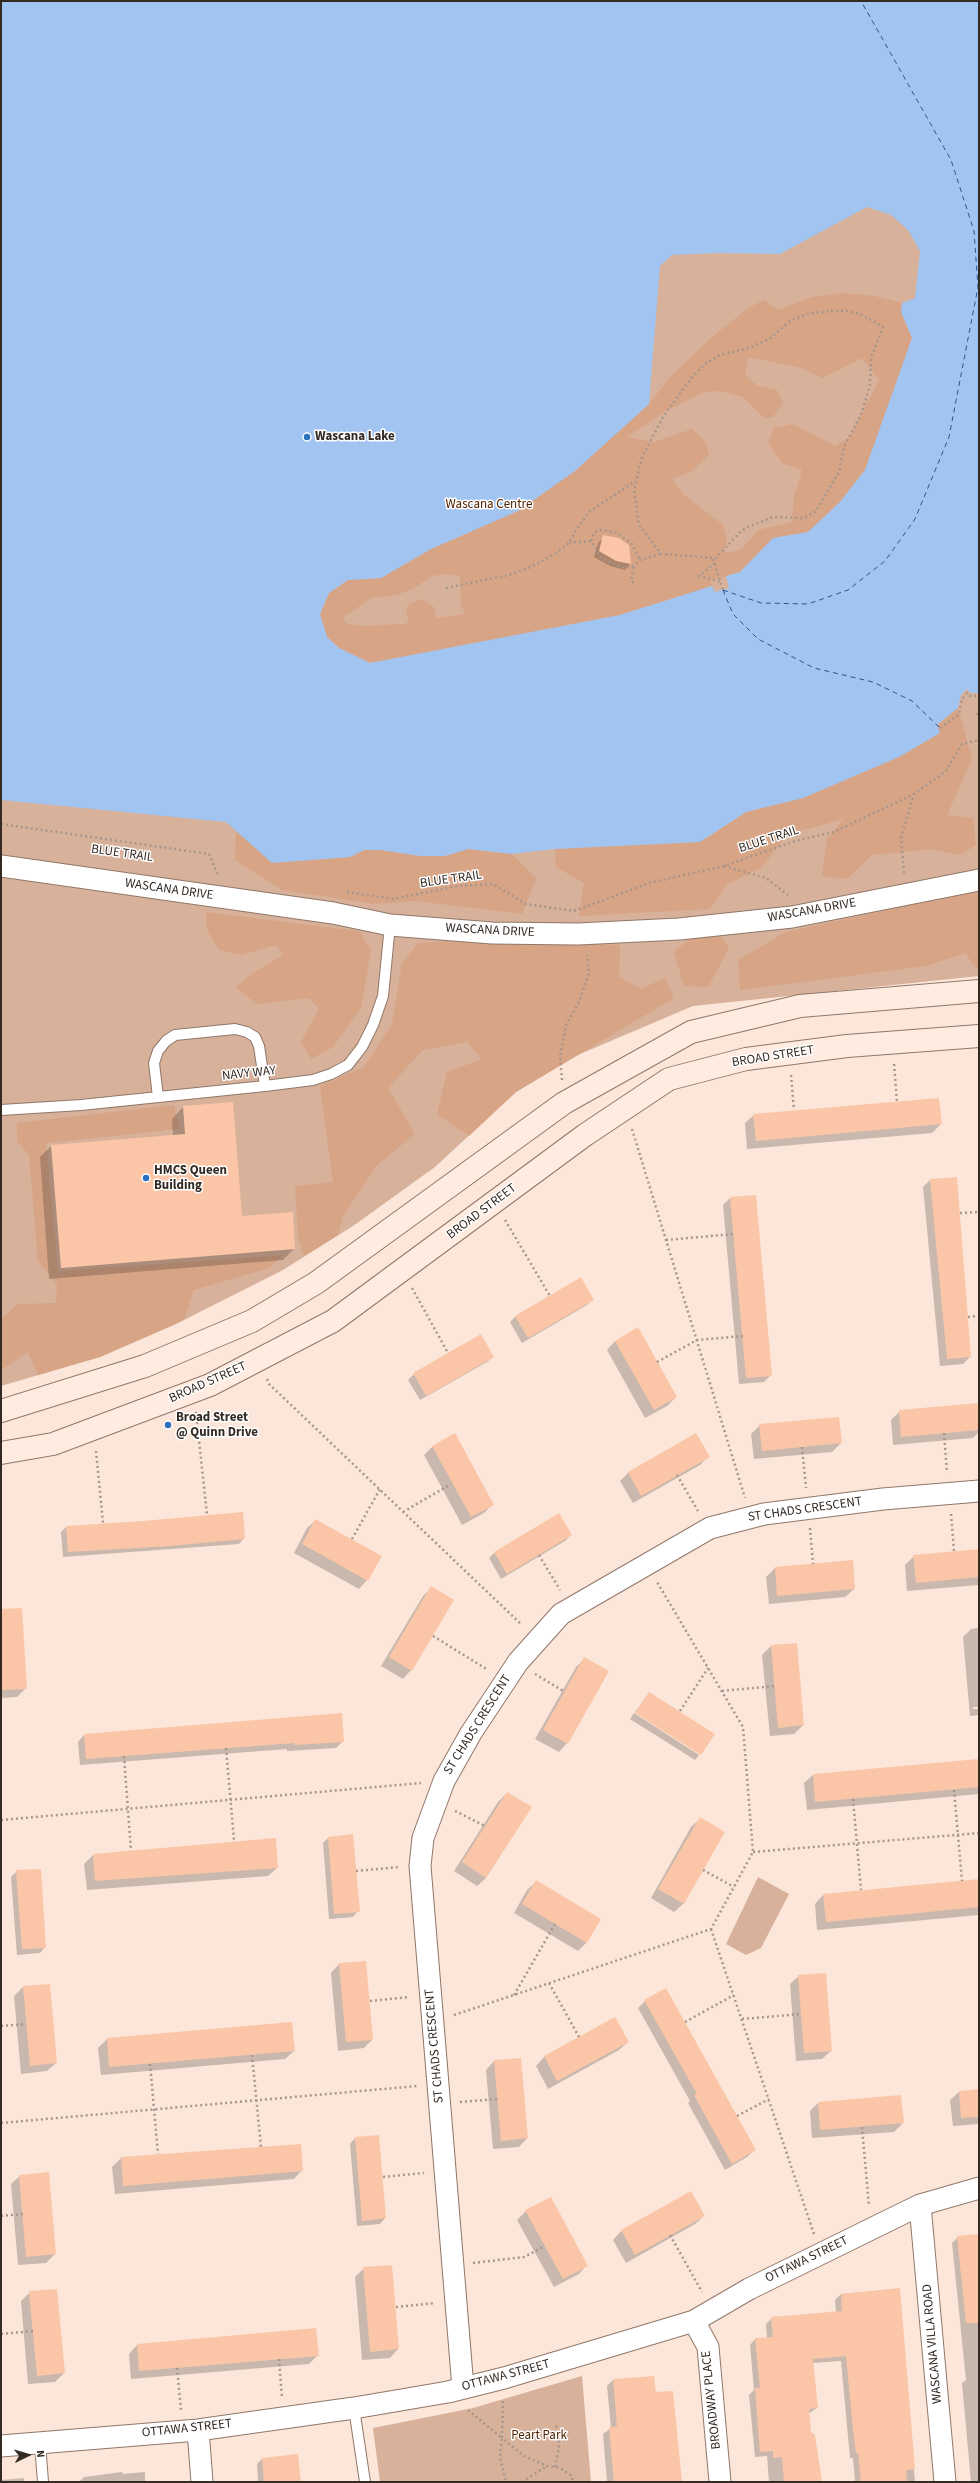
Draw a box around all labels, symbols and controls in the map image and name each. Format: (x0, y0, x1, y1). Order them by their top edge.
place label: Wascana Lake (315, 429, 395, 445)
marker: Wascana Lake (302, 432, 312, 442)
park label: Wascana Centre (446, 497, 532, 513)
street label: BLUE TRAIL (737, 823, 801, 857)
street label: BLUE TRAIL (90, 842, 154, 866)
street label: BLUE TRAIL (419, 868, 483, 892)
street label: WASCANA DRIVE (124, 876, 214, 904)
street label: WASCANA DRIVE (767, 896, 857, 926)
street label: WASCANA DRIVE (445, 921, 535, 941)
street label: BROAD STREET (731, 1043, 815, 1071)
street label: NAVY WAY (221, 1063, 277, 1085)
place label: HMCS Queen Building (154, 1163, 227, 1194)
marker: HMCS Queen Building (141, 1173, 151, 1183)
street label: BROAD STREET (444, 1181, 520, 1243)
street label: BROAD STREET (167, 1359, 249, 1407)
place label: Broad Street @ Quinn Drive (176, 1410, 258, 1441)
marker: Broad Street @ Quinn Drive (163, 1420, 173, 1430)
street label: ST CHADS CRESCENT (747, 1494, 863, 1526)
street label: ST CHADS CRESCENT (441, 1672, 515, 1778)
street label: ST CHADS CRESCENT (422, 1988, 448, 2104)
street label: OTTAWA STREET (763, 2233, 851, 2287)
street label: WASCANA VILLA ROAD (920, 2283, 946, 2405)
street label: BROADWAY PLACE (699, 2350, 725, 2450)
street label: OTTAWA STREET (460, 2357, 552, 2395)
street label: OTTAWA STREET (141, 2417, 233, 2441)
park label: Peart Park (511, 2428, 567, 2444)
north arrow (8, 2435, 48, 2475)
text: N (33, 2450, 48, 2458)

